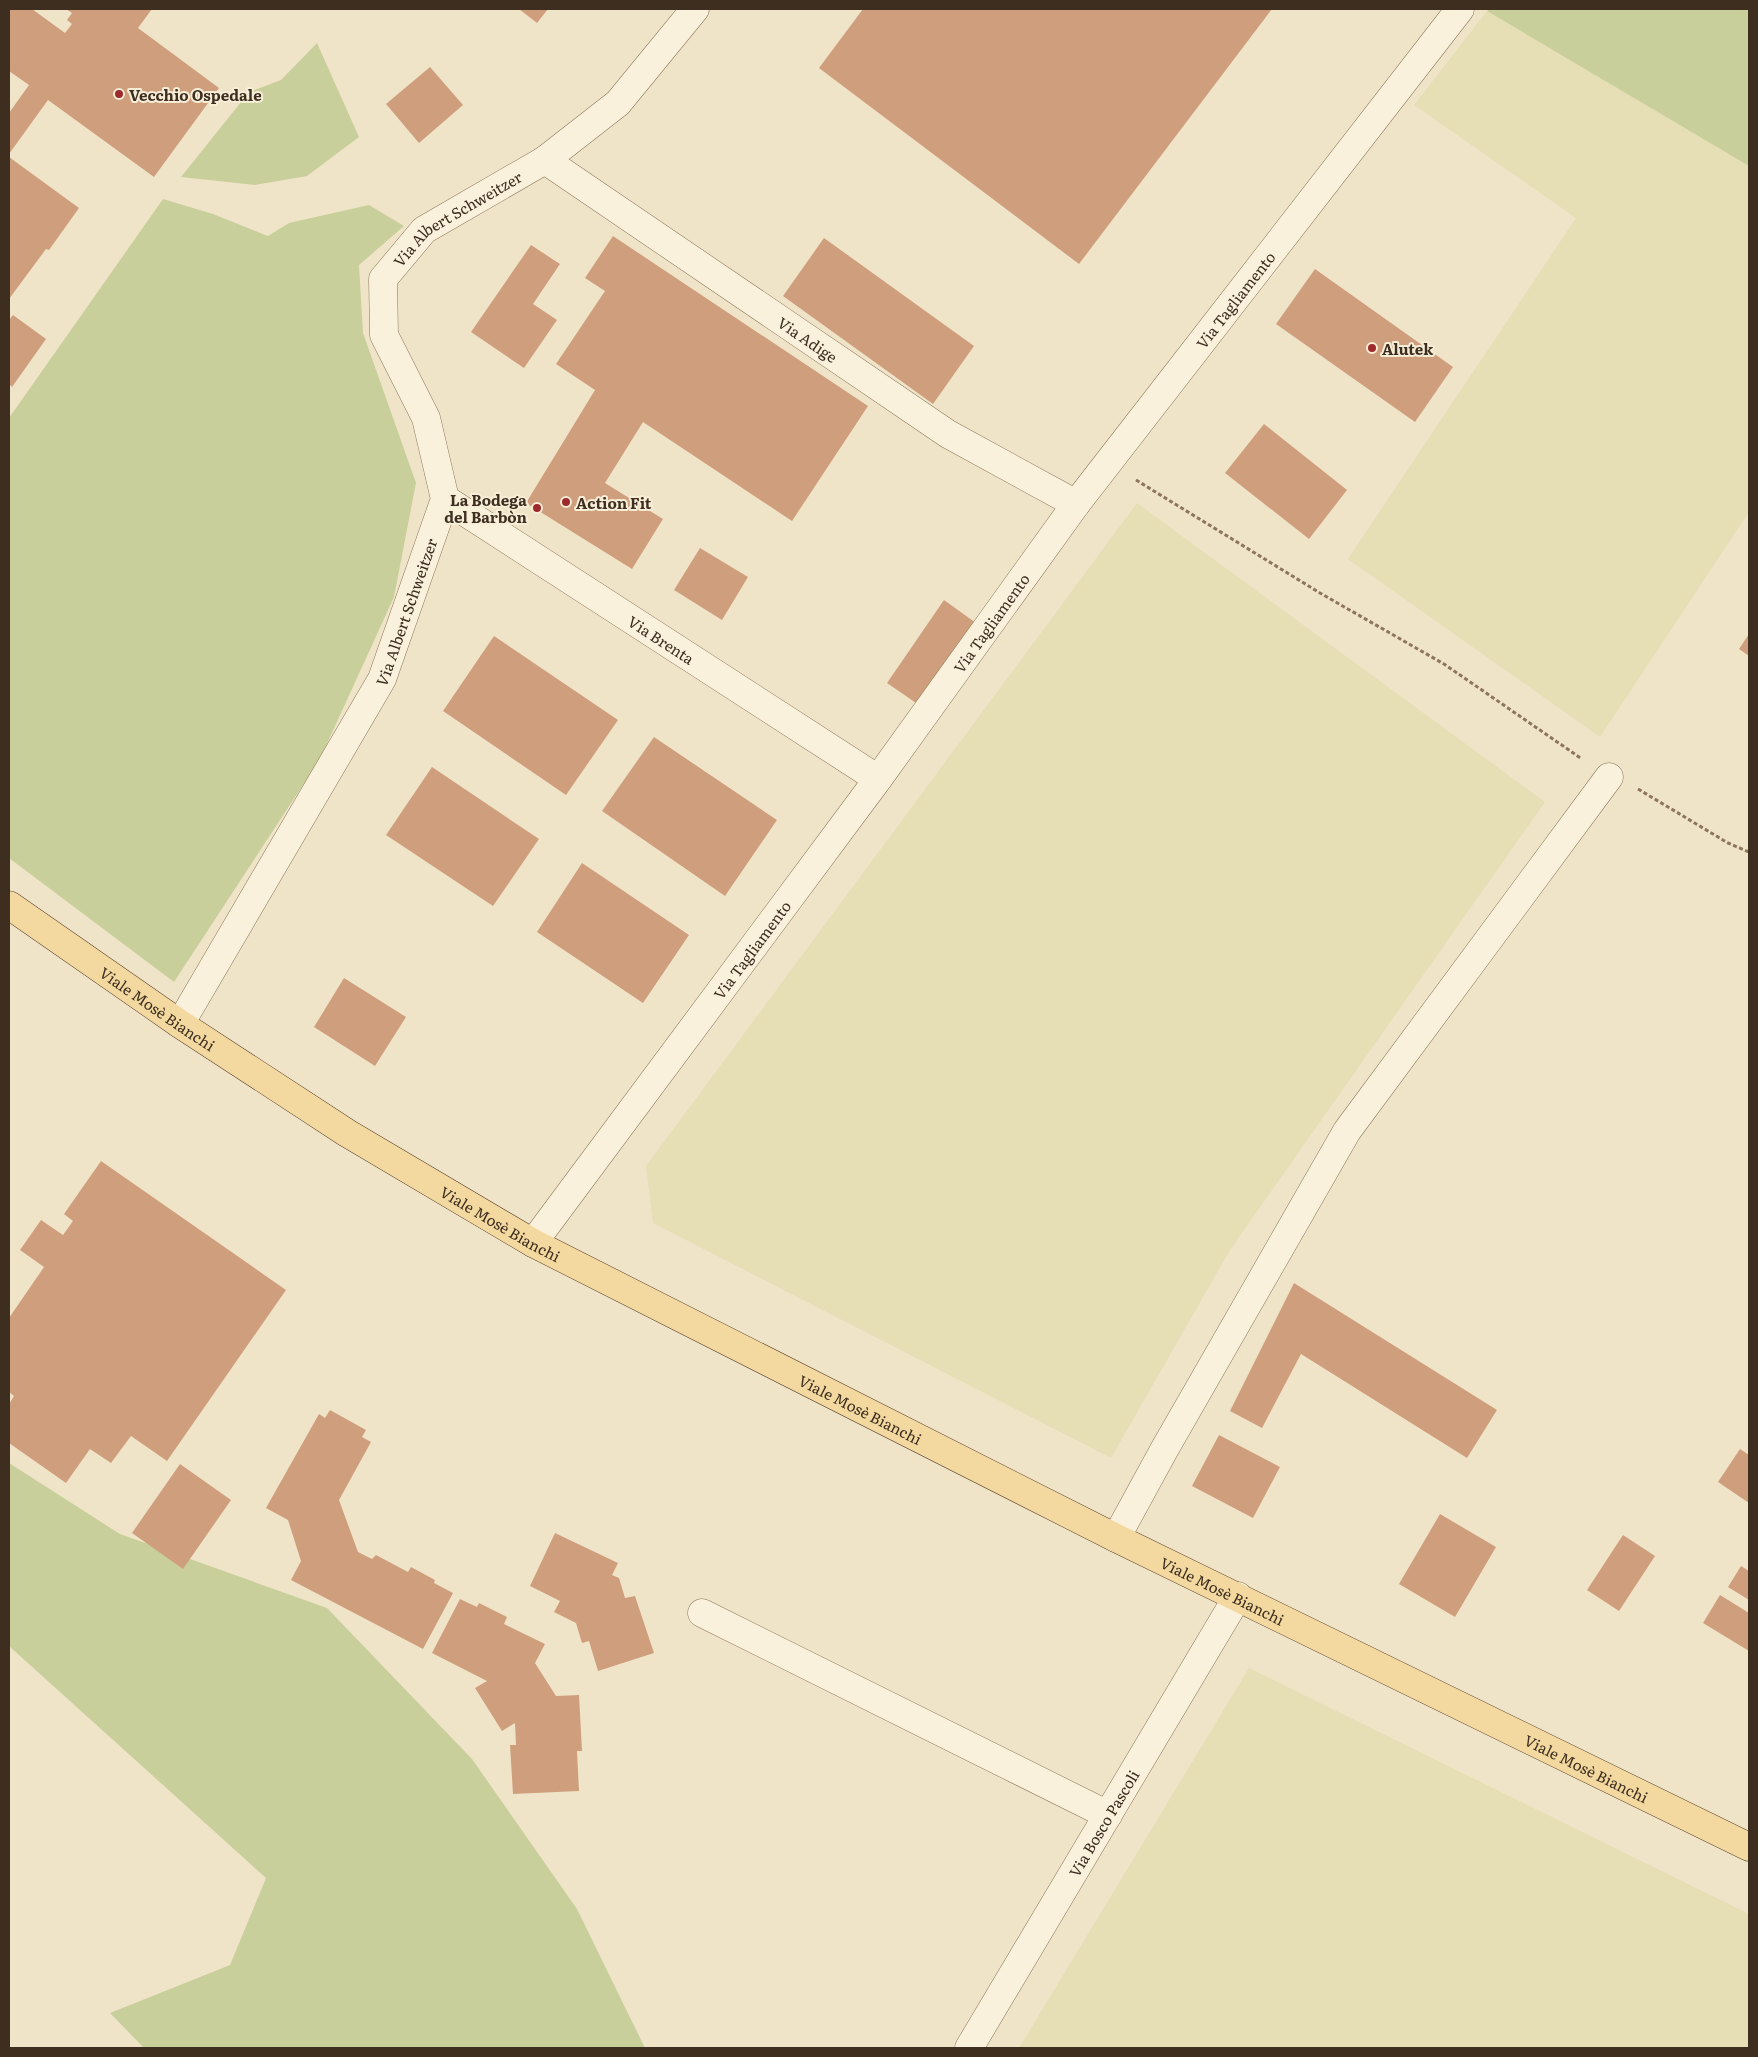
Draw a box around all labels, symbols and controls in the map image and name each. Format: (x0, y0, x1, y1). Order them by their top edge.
place label: Vecchio Ospedale (129, 83, 262, 106)
marker: Vecchio Ospedale (113, 88, 125, 100)
street label: Via Albert Schweitzer (387, 165, 526, 271)
street label: Via Tagliamento (1190, 246, 1280, 353)
street label: Via Adige (773, 310, 843, 368)
place label: Alutek (1382, 337, 1434, 360)
marker: Alutek (1366, 342, 1378, 354)
place label: La Bodega del Barbòn (444, 488, 528, 528)
place label: Action Fit (576, 491, 652, 514)
marker: Action Fit (560, 496, 572, 508)
marker: La Bodega del Barbòn (531, 502, 543, 514)
street label: Via Albert Schweitzer (369, 535, 442, 690)
street label: Via Tagliamento (947, 568, 1034, 677)
street label: Via Brenta (624, 609, 700, 670)
street label: Via Tagliamento (707, 895, 796, 1003)
street label: Viale Mosè Bianchi (95, 960, 220, 1056)
street label: Viale Mosè Bianchi (436, 1179, 565, 1267)
street label: Viale Mosè Bianchi (795, 1368, 926, 1450)
street label: Viale Mosè Bianchi (1157, 1550, 1289, 1630)
street label: Viale Mosè Bianchi (1521, 1728, 1653, 1808)
street label: Via Bosco Pascoli (1062, 1765, 1144, 1881)

